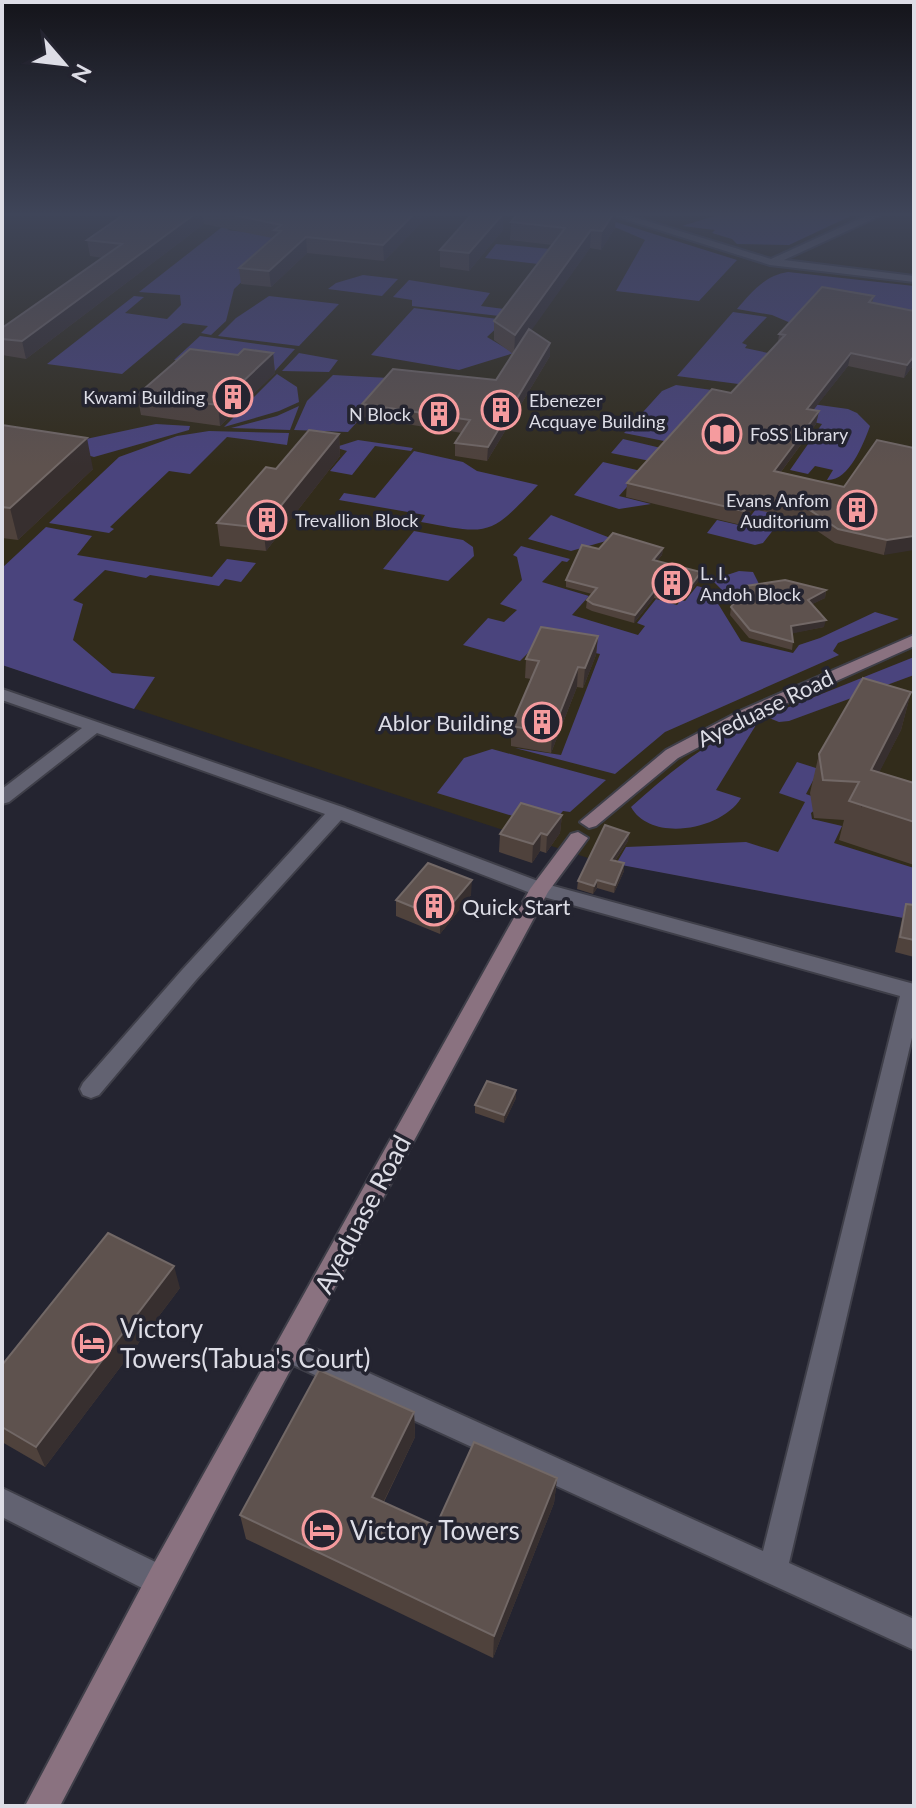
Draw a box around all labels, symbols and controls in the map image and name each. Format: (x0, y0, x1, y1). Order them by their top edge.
north arrow (24, 24, 104, 104)
text: N (66, 60, 98, 87)
building icon: Kwami Building (212, 376, 254, 418)
place label: Kwami Building (83, 386, 205, 408)
building icon: Ebenezer Acquaye Building (480, 389, 522, 431)
place label: Ebenezer Acquaye Building (529, 389, 665, 432)
building icon: N Block (418, 393, 460, 435)
place label: N Block (349, 403, 412, 425)
library icon: FoSS Library (701, 413, 743, 455)
place label: FoSS Library (750, 423, 849, 445)
place label: Evans Anfom Auditorium (726, 489, 829, 532)
building icon: Evans Anfom Auditorium (836, 489, 878, 531)
building icon: Trevallion Block (246, 499, 288, 541)
place label: Trevallion Block (295, 509, 419, 531)
building icon: L. I. Andoh Block (651, 562, 693, 604)
place label: L. I. Andoh Block (700, 562, 802, 605)
street label: Ayeduase Road (693, 663, 837, 753)
building icon: Ablor Building (521, 701, 563, 743)
place label: Ablor Building (378, 709, 514, 736)
building icon: Quick Start (413, 885, 455, 927)
place label: Quick Start (462, 893, 571, 920)
street label: Ayeduase Road (307, 1129, 417, 1299)
place label: Victory Towers(Tabua's Court) (120, 1312, 370, 1374)
hotel icon: Victory Towers(Tabua's Court) (71, 1322, 113, 1364)
hotel icon: Victory Towers (301, 1509, 343, 1551)
place label: Victory Towers (350, 1514, 520, 1546)

